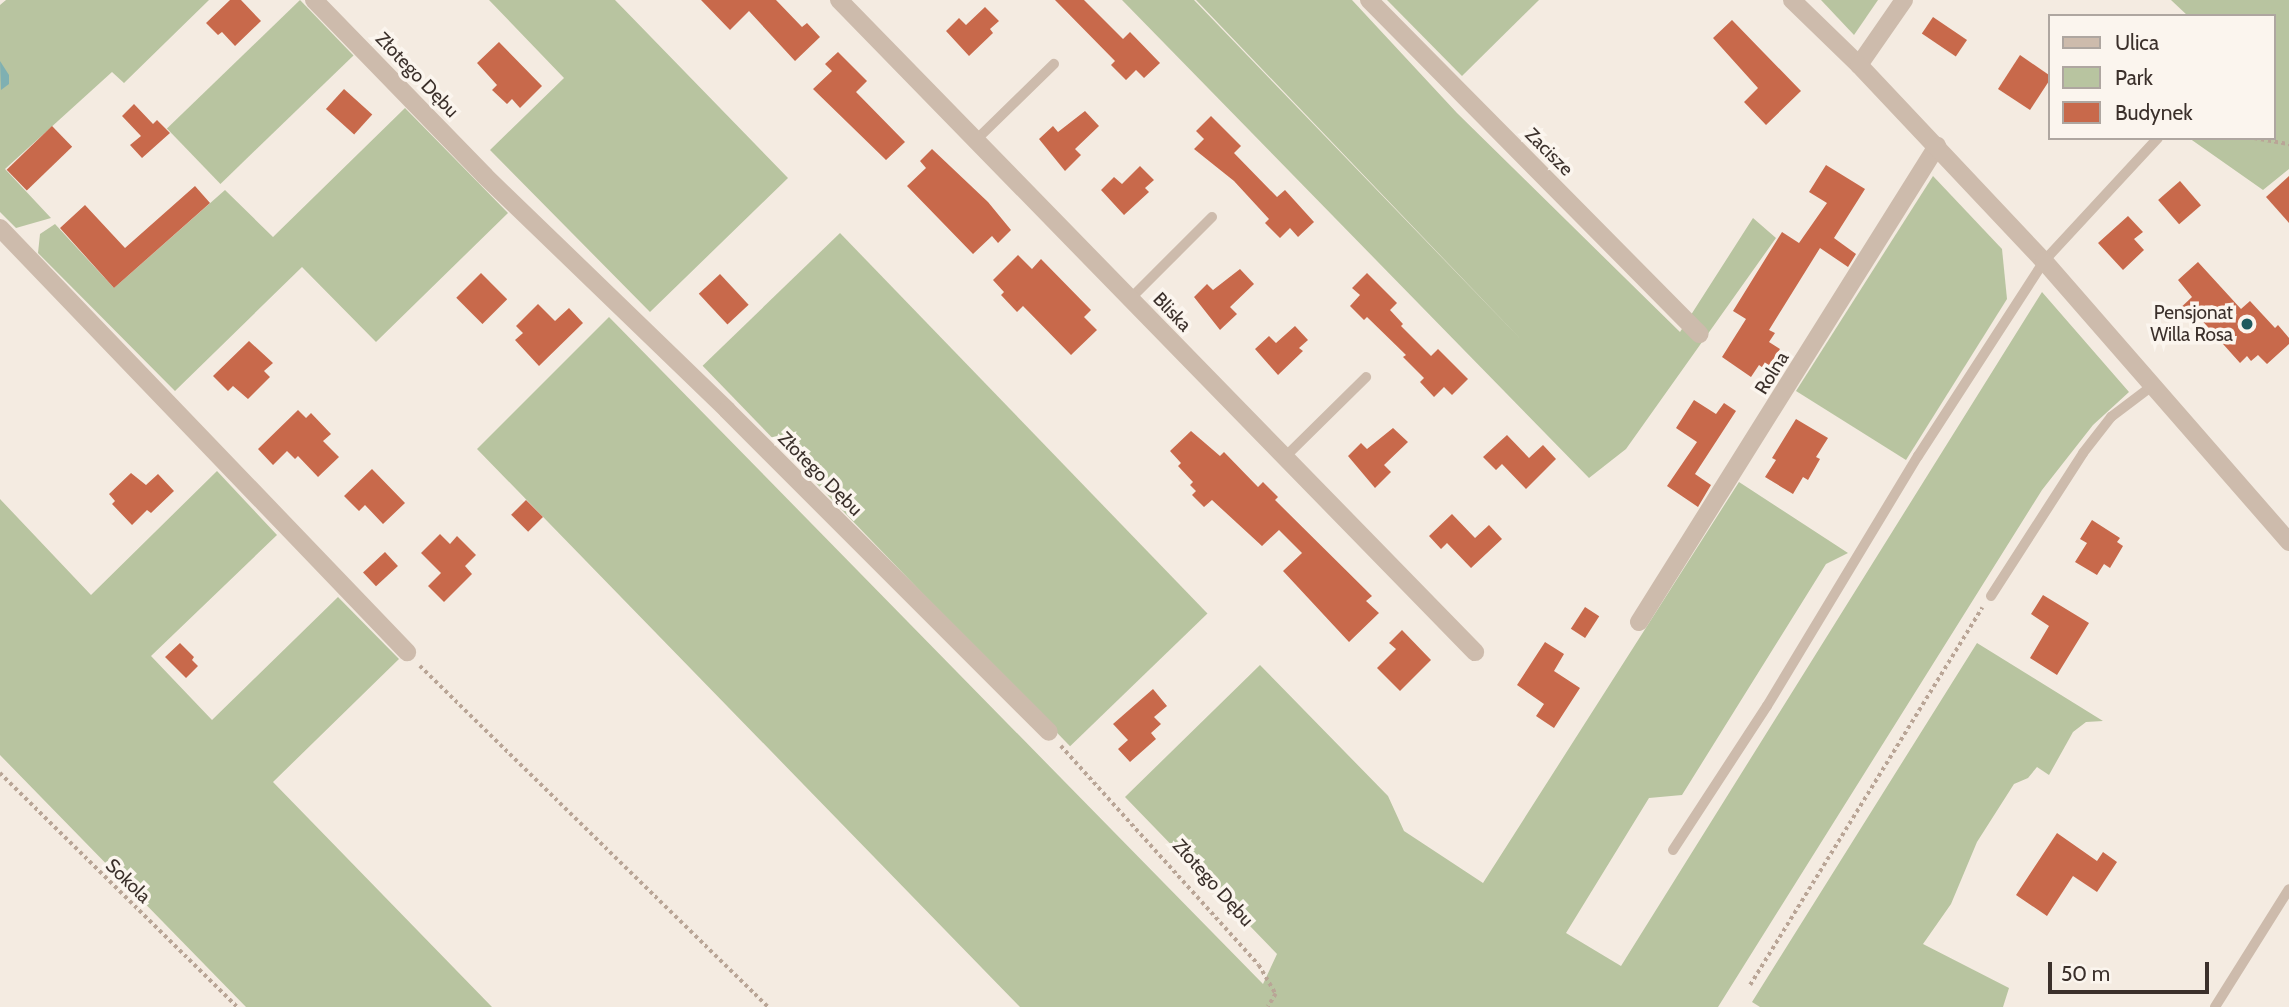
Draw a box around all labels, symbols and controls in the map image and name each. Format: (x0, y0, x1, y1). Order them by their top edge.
legend (2048, 14, 2275, 140)
street label: Złotego Dębu (371, 28, 463, 122)
text: Ulica (2115, 30, 2159, 55)
text: Park (2115, 65, 2153, 90)
text: Budynek (2115, 100, 2193, 125)
street label: Zacisze (1520, 123, 1578, 181)
street label: Bliska (1148, 288, 1196, 336)
place label: Pensjonat Willa Rosa (2150, 302, 2233, 346)
marker: Pensjonat Willa Rosa (2239, 316, 2255, 332)
street label: Rolna (1750, 348, 1794, 398)
street label: Złotego Dębu (773, 427, 867, 521)
street label: Złotego Dębu (1168, 835, 1258, 931)
street label: Sokola (101, 854, 155, 908)
scale bar (2051, 948, 2212, 992)
text: 50 m (2061, 961, 2110, 986)

